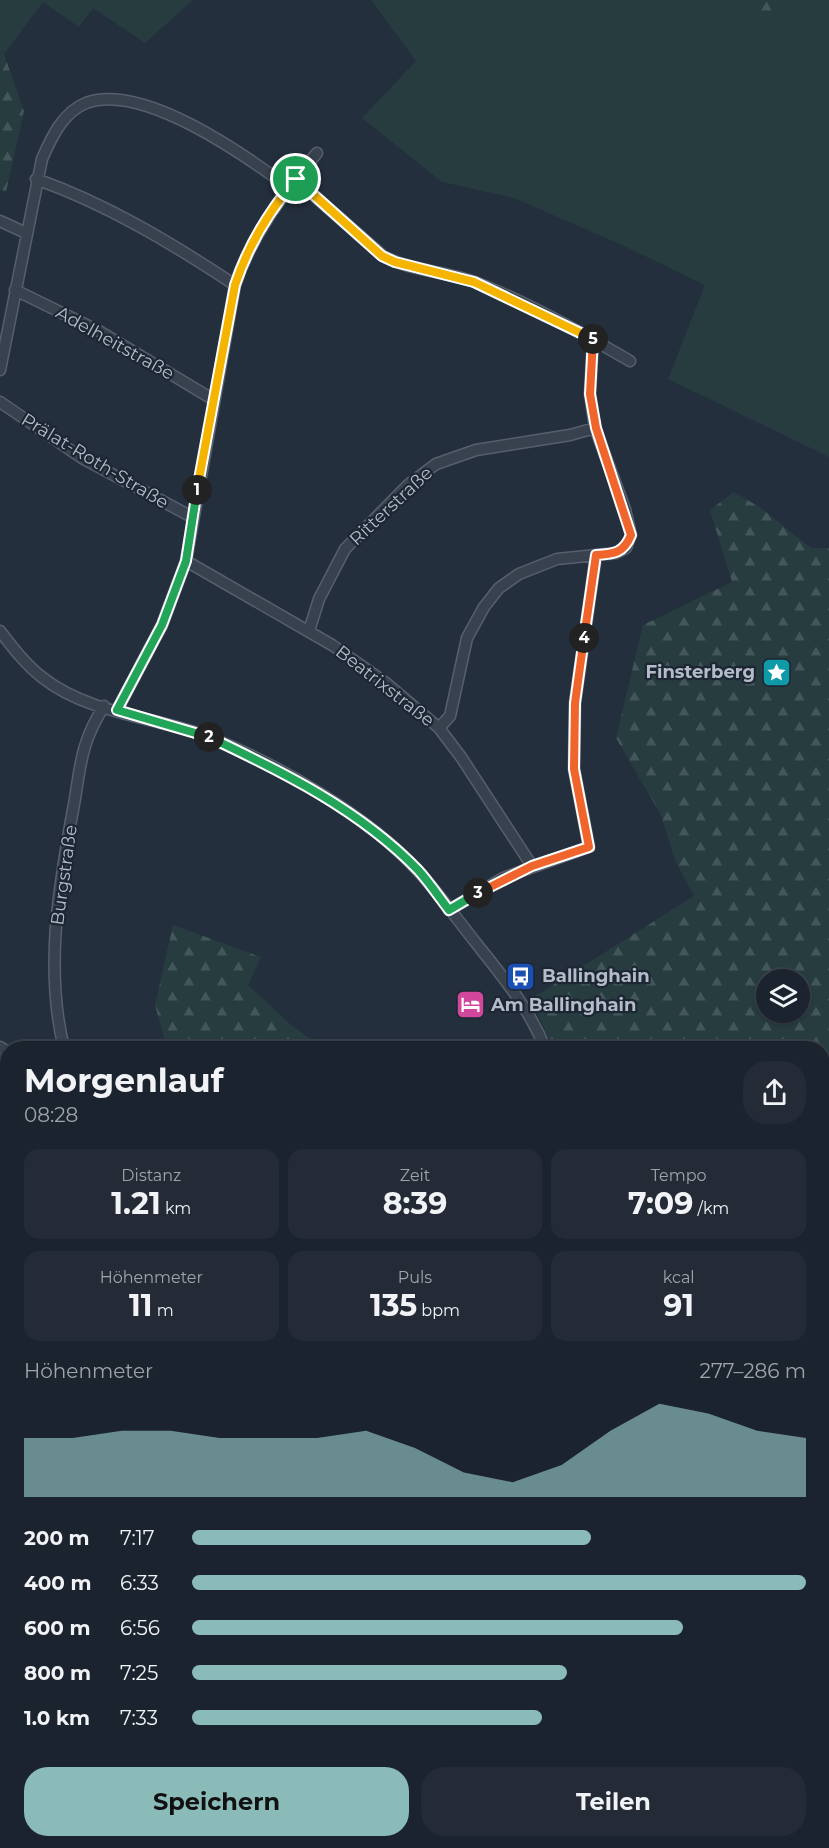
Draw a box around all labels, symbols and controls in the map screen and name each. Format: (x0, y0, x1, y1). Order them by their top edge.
pin (270, 153, 321, 204)
icon: arrive (279, 162, 312, 195)
street label: Adelheitstraße (52, 301, 178, 385)
pin: 5 (578, 324, 608, 354)
text: 5 (588, 329, 598, 348)
street label: Prälat-Roth-Straße (17, 408, 173, 514)
street label: Ritterstraße (345, 462, 437, 550)
pin: 1 (182, 475, 212, 505)
text: 1 (194, 480, 200, 499)
pin: 4 (569, 623, 599, 653)
text: 4 (578, 628, 590, 647)
street label: Beatrixstraße (331, 641, 439, 732)
place icon: Finsterberg (760, 656, 792, 688)
place label: Finsterberg (646, 661, 755, 683)
pin: 2 (194, 722, 224, 752)
text: 2 (204, 727, 214, 746)
street label: Burgstraße (46, 823, 82, 927)
pin: 3 (463, 878, 493, 908)
text: 3 (473, 883, 483, 902)
bus stop icon: Ballinghain (505, 960, 537, 992)
place label: Ballinghain (542, 965, 650, 987)
map controls (756, 969, 810, 1023)
button: layers (756, 969, 810, 1023)
hotel icon: Am Ballinghain (454, 989, 486, 1021)
place label: Am Ballinghain (490, 994, 636, 1016)
text: Morgenlauf (24, 1060, 224, 1100)
button: share (743, 1061, 806, 1124)
text: 08:28 (24, 1103, 78, 1127)
text: Distanz (121, 1166, 181, 1185)
text: Zeit (400, 1166, 430, 1185)
text: Tempo (651, 1166, 707, 1185)
text: 1.21 (111, 1185, 161, 1222)
text: 8:39 (383, 1185, 447, 1222)
text: 7:09 (628, 1185, 693, 1222)
text: km (161, 1199, 191, 1218)
text: /km (693, 1199, 729, 1218)
text: Höhenmeter (100, 1268, 203, 1287)
text: Puls (398, 1268, 432, 1287)
text: kcal (663, 1268, 695, 1287)
text: 11 (129, 1287, 153, 1324)
text: 135 (370, 1287, 417, 1324)
text: 91 (663, 1287, 694, 1324)
text: m (153, 1301, 174, 1320)
text: bpm (417, 1301, 460, 1320)
text: Höhenmeter (24, 1359, 153, 1383)
text: 277–286 m (700, 1359, 806, 1383)
text: 200 m (24, 1526, 90, 1550)
text: 7:17 (120, 1526, 155, 1550)
text: 400 m (24, 1571, 92, 1595)
text: 6:33 (120, 1571, 159, 1595)
text: 600 m (24, 1616, 91, 1640)
text: 6:56 (120, 1616, 160, 1640)
text: 800 m (24, 1661, 91, 1685)
text: 7:25 (120, 1661, 158, 1685)
text: 1.0 km (24, 1706, 90, 1730)
text: 7:33 (120, 1706, 158, 1730)
button: Speichern (24, 1767, 409, 1836)
button: Teilen (421, 1767, 806, 1836)

